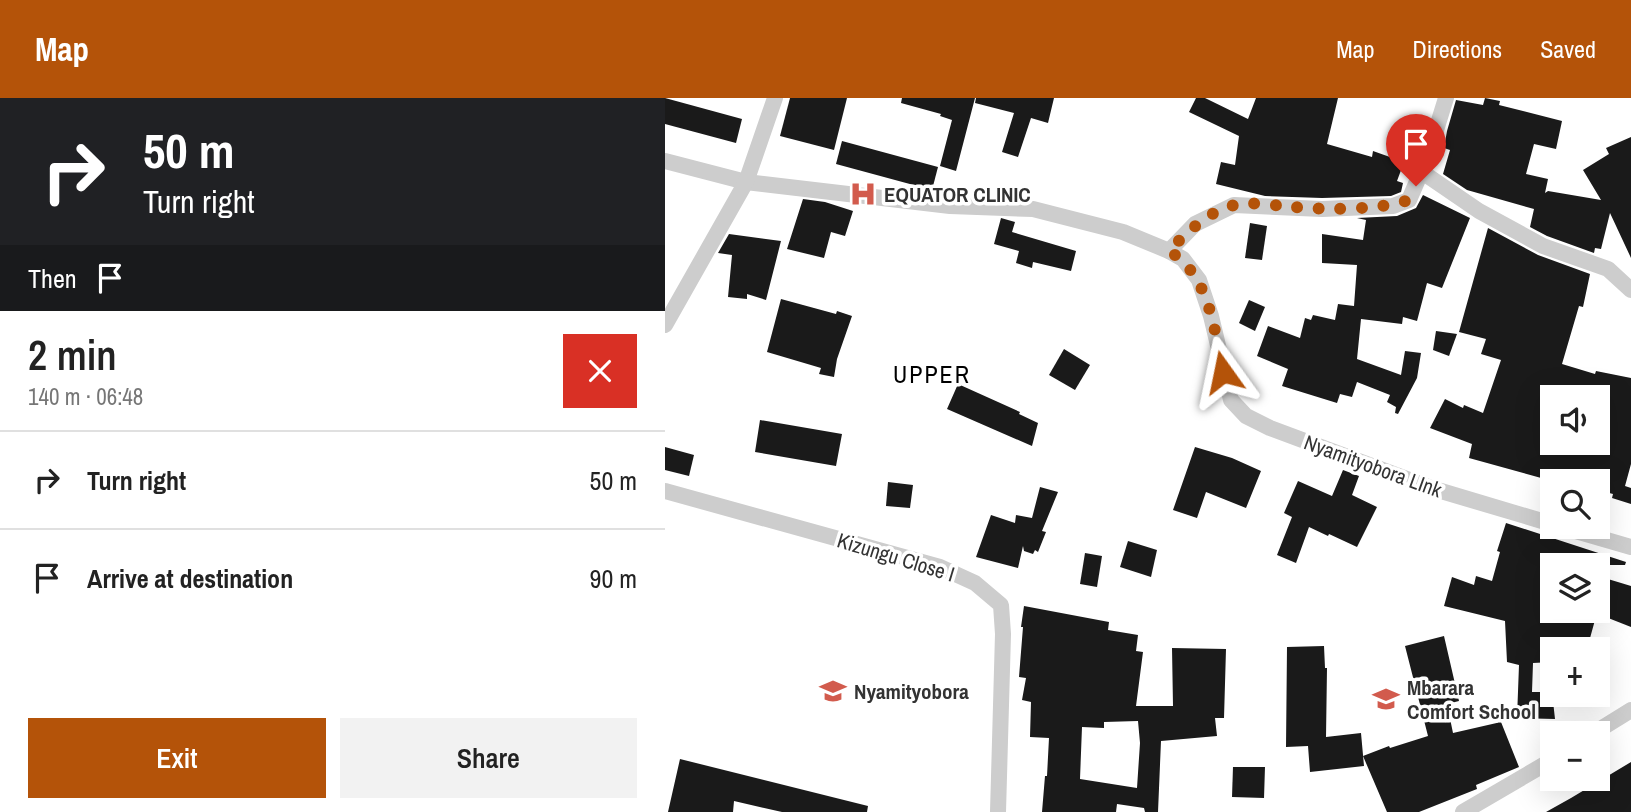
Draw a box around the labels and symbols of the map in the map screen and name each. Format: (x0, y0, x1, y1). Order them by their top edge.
pin (1386, 114, 1446, 186)
hospital icon: EQUATOR CLINIC (848, 179, 878, 209)
place label: EQUATOR CLINIC (884, 180, 1031, 209)
position arrow (1186, 335, 1260, 409)
district label: UPPER (893, 358, 971, 390)
street label: Nyamityobora LInk (1300, 428, 1446, 504)
street label: Kizungu Close I (834, 525, 958, 589)
place label: Mbarara Comfort School (1407, 673, 1536, 726)
school or university icon: Nyamityobora (818, 676, 848, 706)
place label: Nyamityobora (854, 677, 969, 706)
school or university icon: Mbarara Comfort School (1371, 684, 1401, 714)

